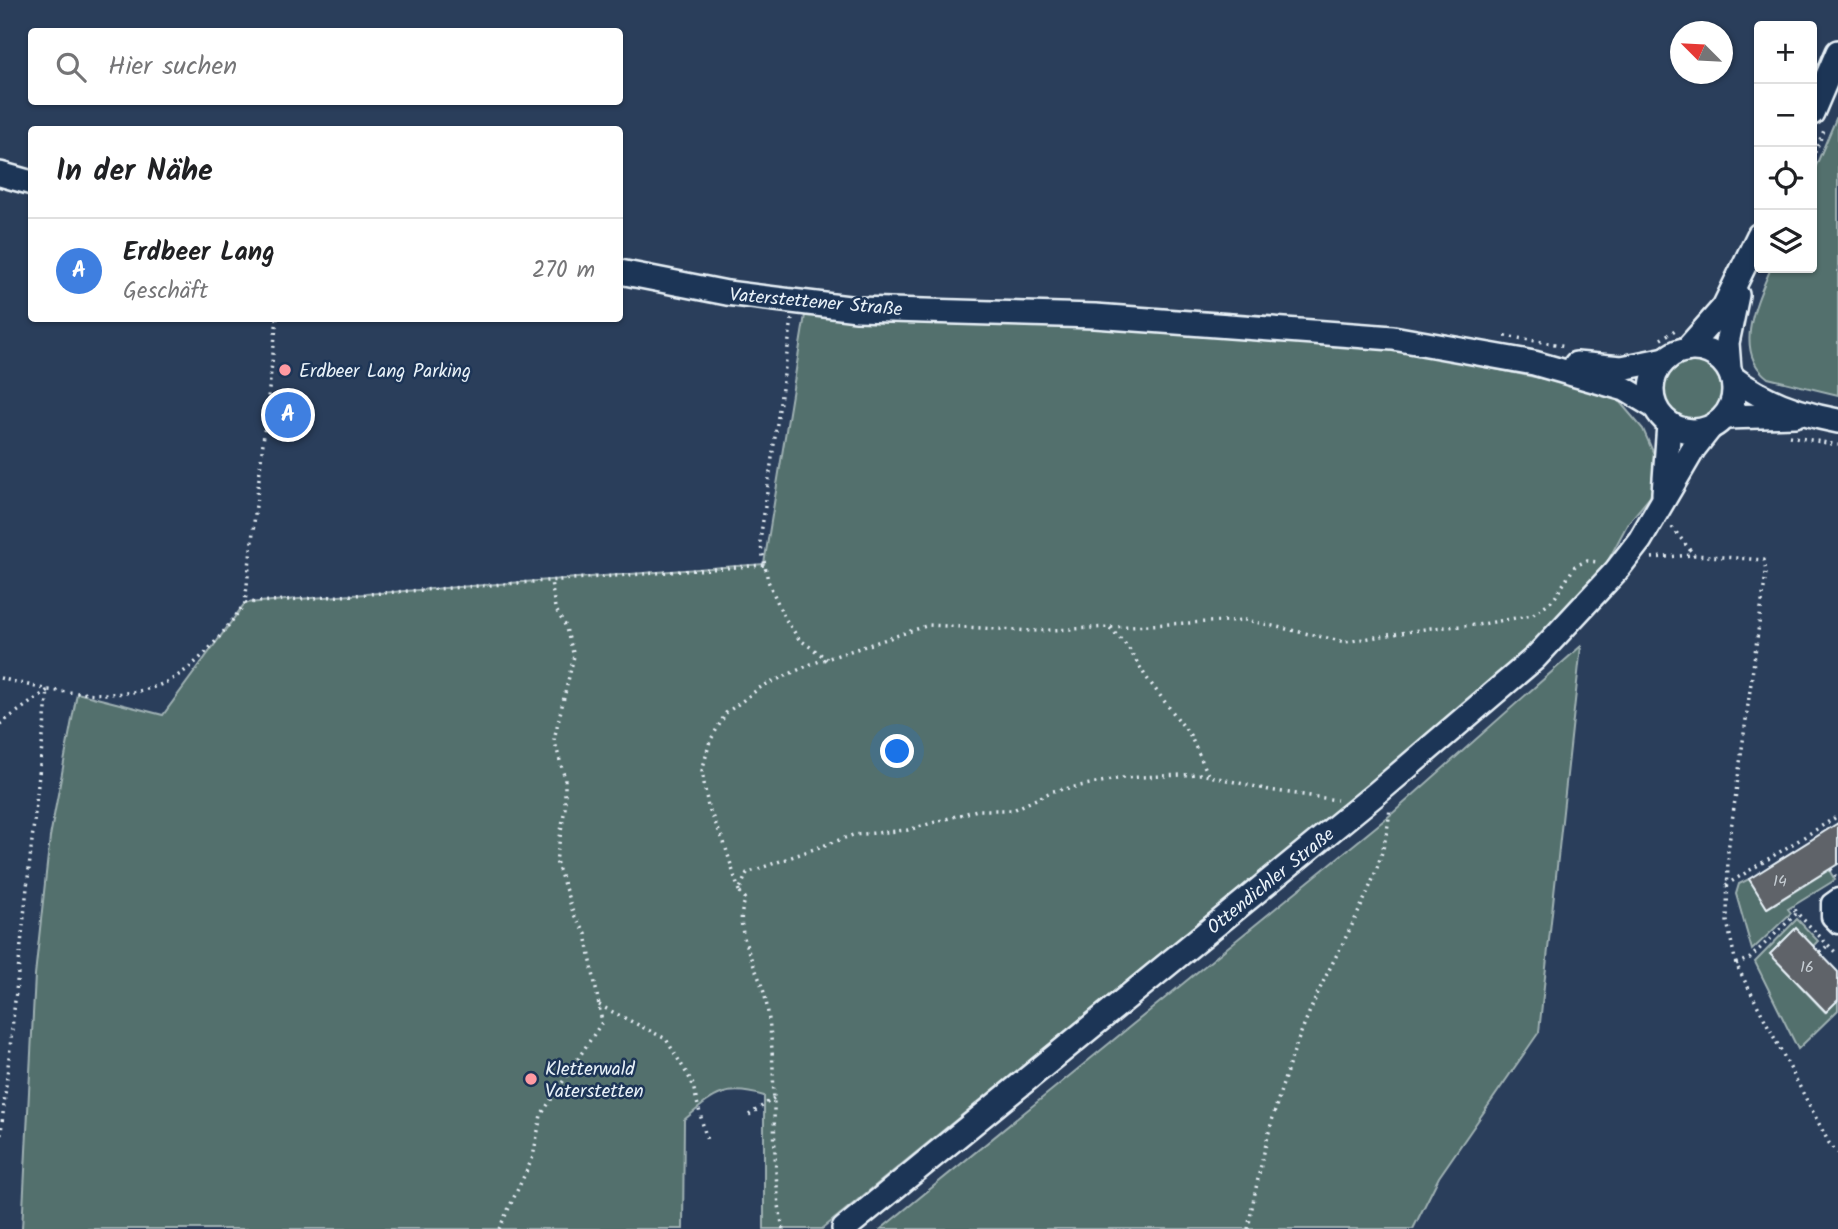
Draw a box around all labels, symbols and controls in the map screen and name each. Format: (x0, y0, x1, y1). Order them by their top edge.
north arrow (1670, 21, 1733, 84)
map controls (1754, 21, 1817, 273)
button: + (1754, 21, 1817, 84)
search box (28, 28, 623, 105)
text: Hier suchen (108, 46, 237, 88)
icon: search (52, 48, 90, 86)
button: − (1754, 84, 1817, 147)
button: locate (1754, 147, 1817, 210)
text: In der Nähe (56, 148, 213, 196)
button: layers (1754, 210, 1817, 273)
text: Erdbeer Lang (123, 232, 275, 274)
text: A (72, 253, 86, 289)
text: 270 m (532, 253, 595, 289)
text: Geschäft (123, 274, 208, 310)
street label: Vaterstettener Straße (728, 280, 904, 326)
place label: Erdbeer Lang Parking (299, 357, 471, 387)
marker: Erdbeer Lang Parking (277, 362, 293, 378)
pin: A (265, 389, 311, 441)
your location (880, 734, 914, 768)
street label: Ottendichler Straße (1201, 820, 1342, 943)
house number: 14 (1773, 869, 1787, 894)
house number: 16 (1800, 955, 1814, 980)
place label: Kletterwald Vaterstetten (545, 1055, 644, 1107)
marker: Kletterwald Vaterstetten (523, 1071, 539, 1087)

